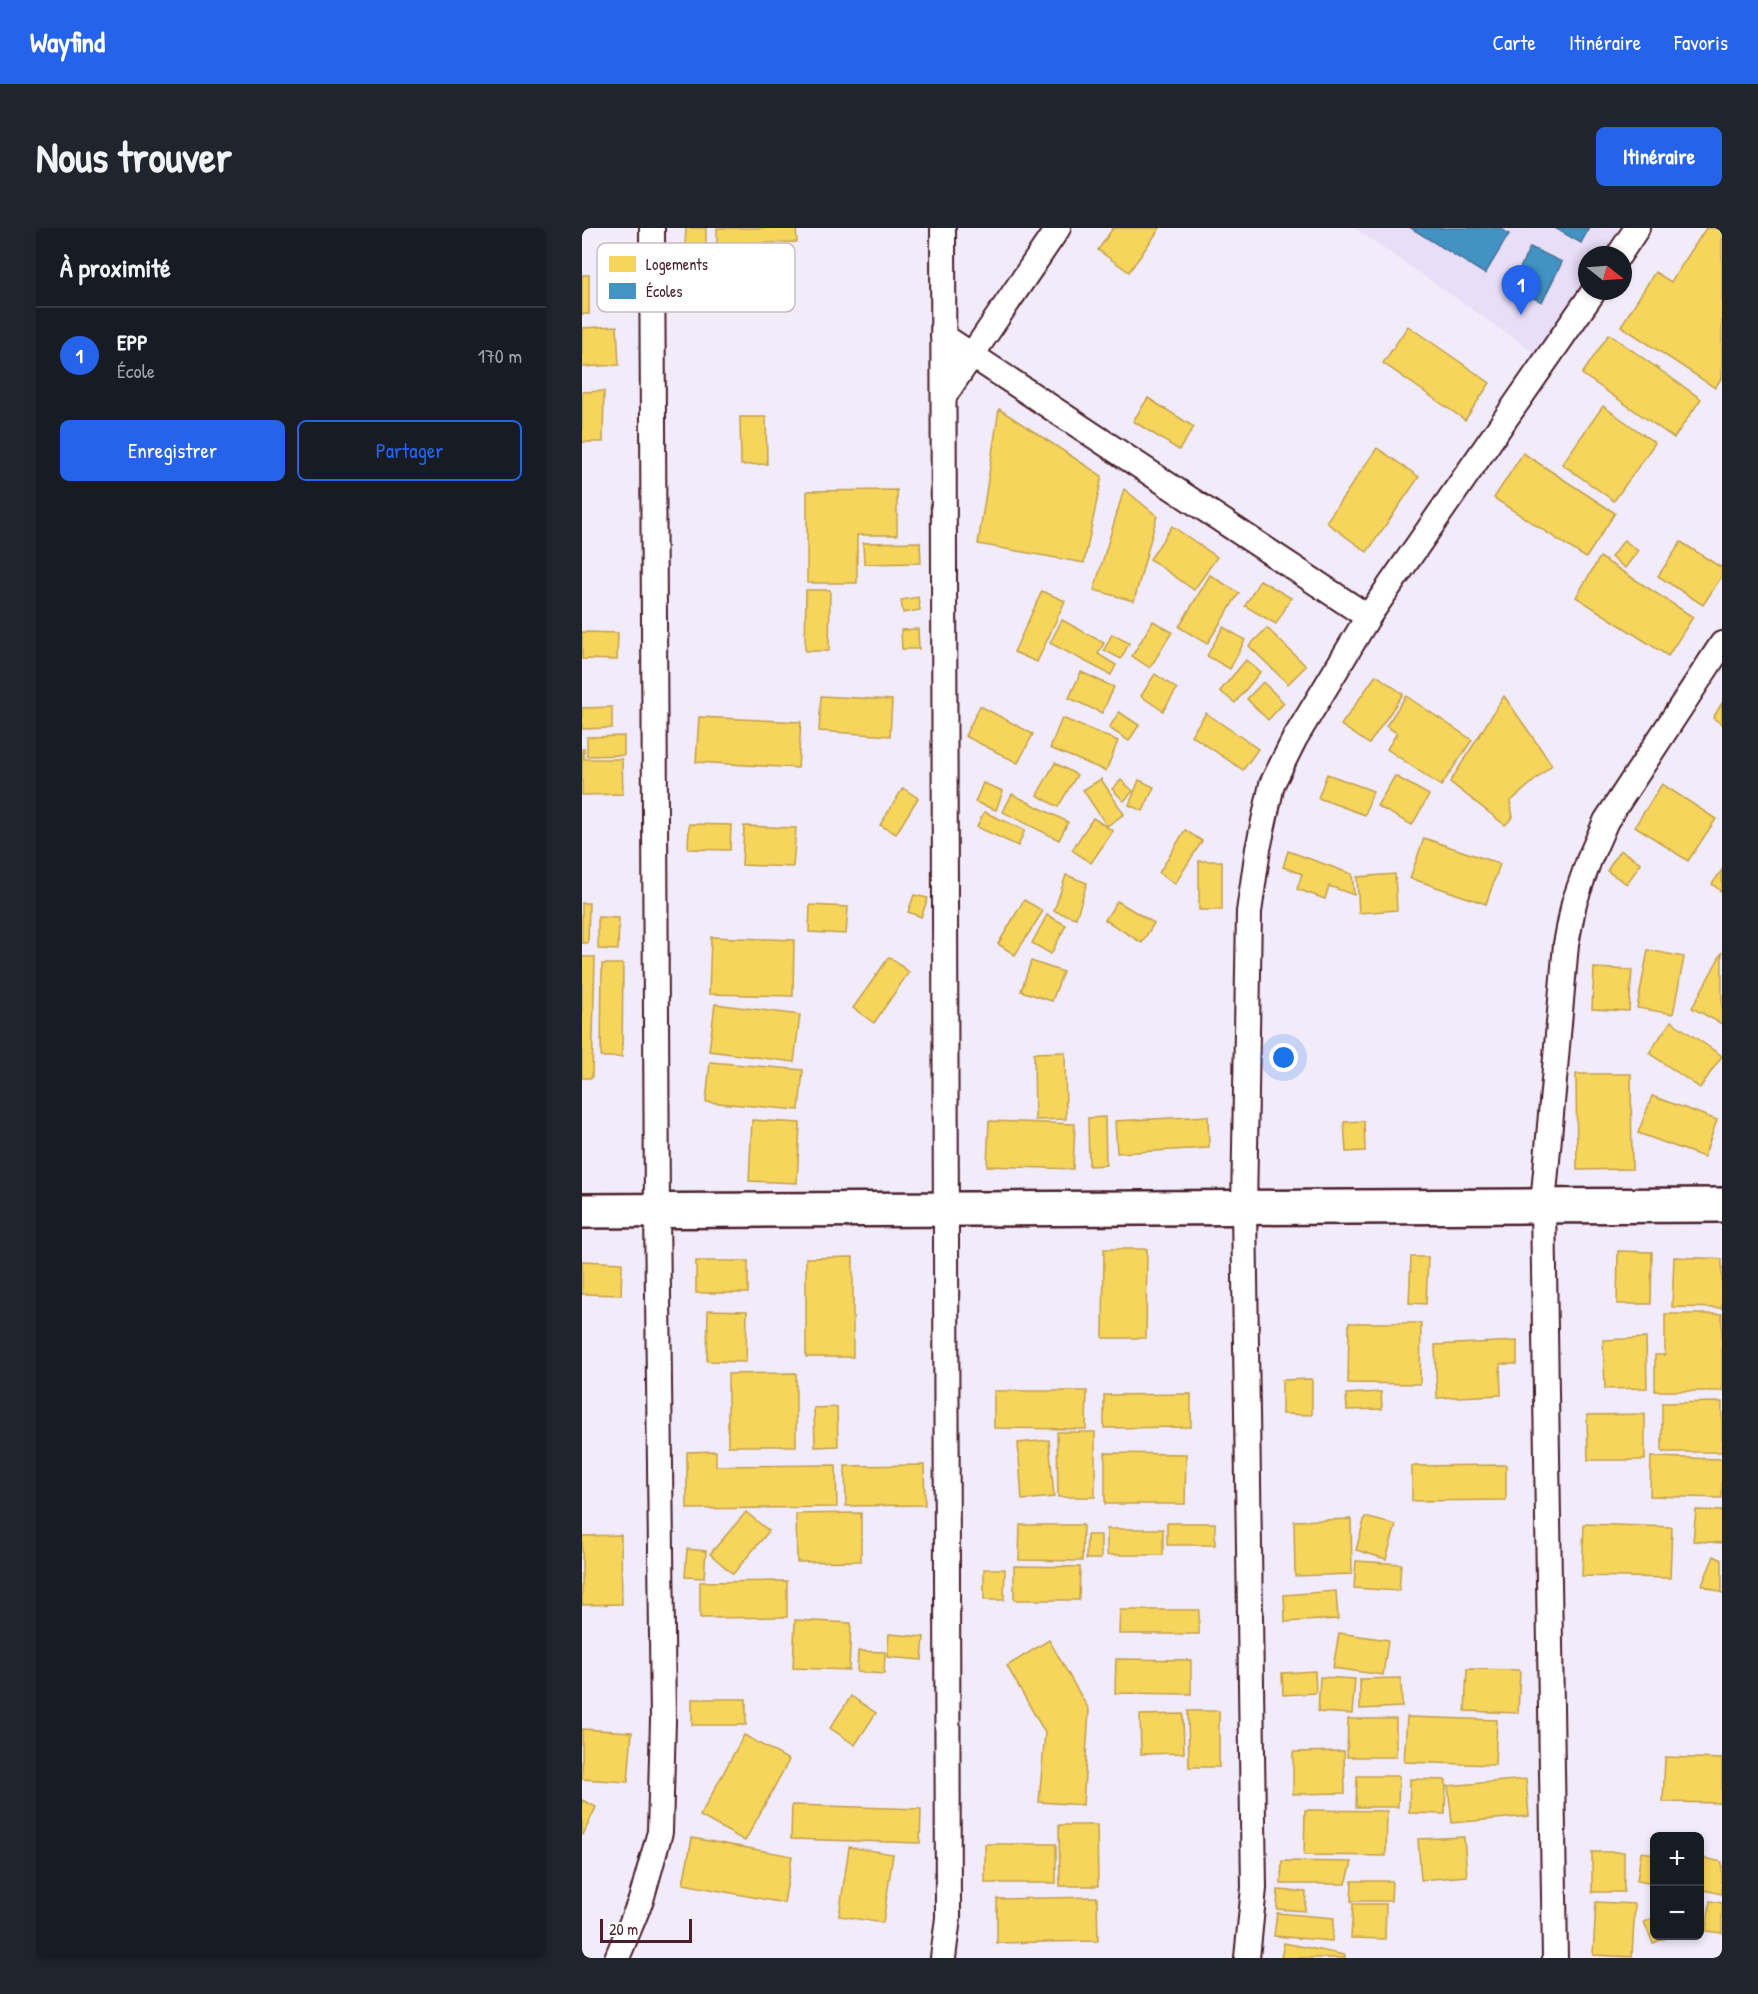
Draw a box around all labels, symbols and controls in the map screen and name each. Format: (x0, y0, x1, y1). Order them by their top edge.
text: Wayfind (30, 23, 105, 61)
text: Carte (1493, 28, 1536, 57)
text: Itinéraire (1569, 28, 1641, 57)
text: Favoris (1674, 28, 1728, 57)
button: Itinéraire (1596, 127, 1722, 186)
text: Nous trouver (36, 128, 232, 185)
legend (597, 243, 795, 312)
north arrow (1578, 246, 1632, 300)
text: À proximité (60, 250, 171, 285)
text: Logements (646, 253, 708, 275)
pin: 1 (1502, 266, 1540, 315)
text: Écoles (646, 280, 683, 302)
text: EPP (117, 327, 148, 357)
text: 1 (76, 342, 83, 369)
text: 170 m (478, 342, 522, 369)
text: École (117, 357, 155, 384)
button: Enregistrer (60, 420, 285, 481)
button: Partager (297, 420, 522, 481)
your location (1269, 1043, 1298, 1072)
map controls (1650, 1832, 1704, 1940)
button: + (1650, 1832, 1704, 1886)
button: − (1650, 1886, 1704, 1940)
scale bar (600, 1916, 692, 1944)
text: 20 m (609, 1918, 638, 1940)

